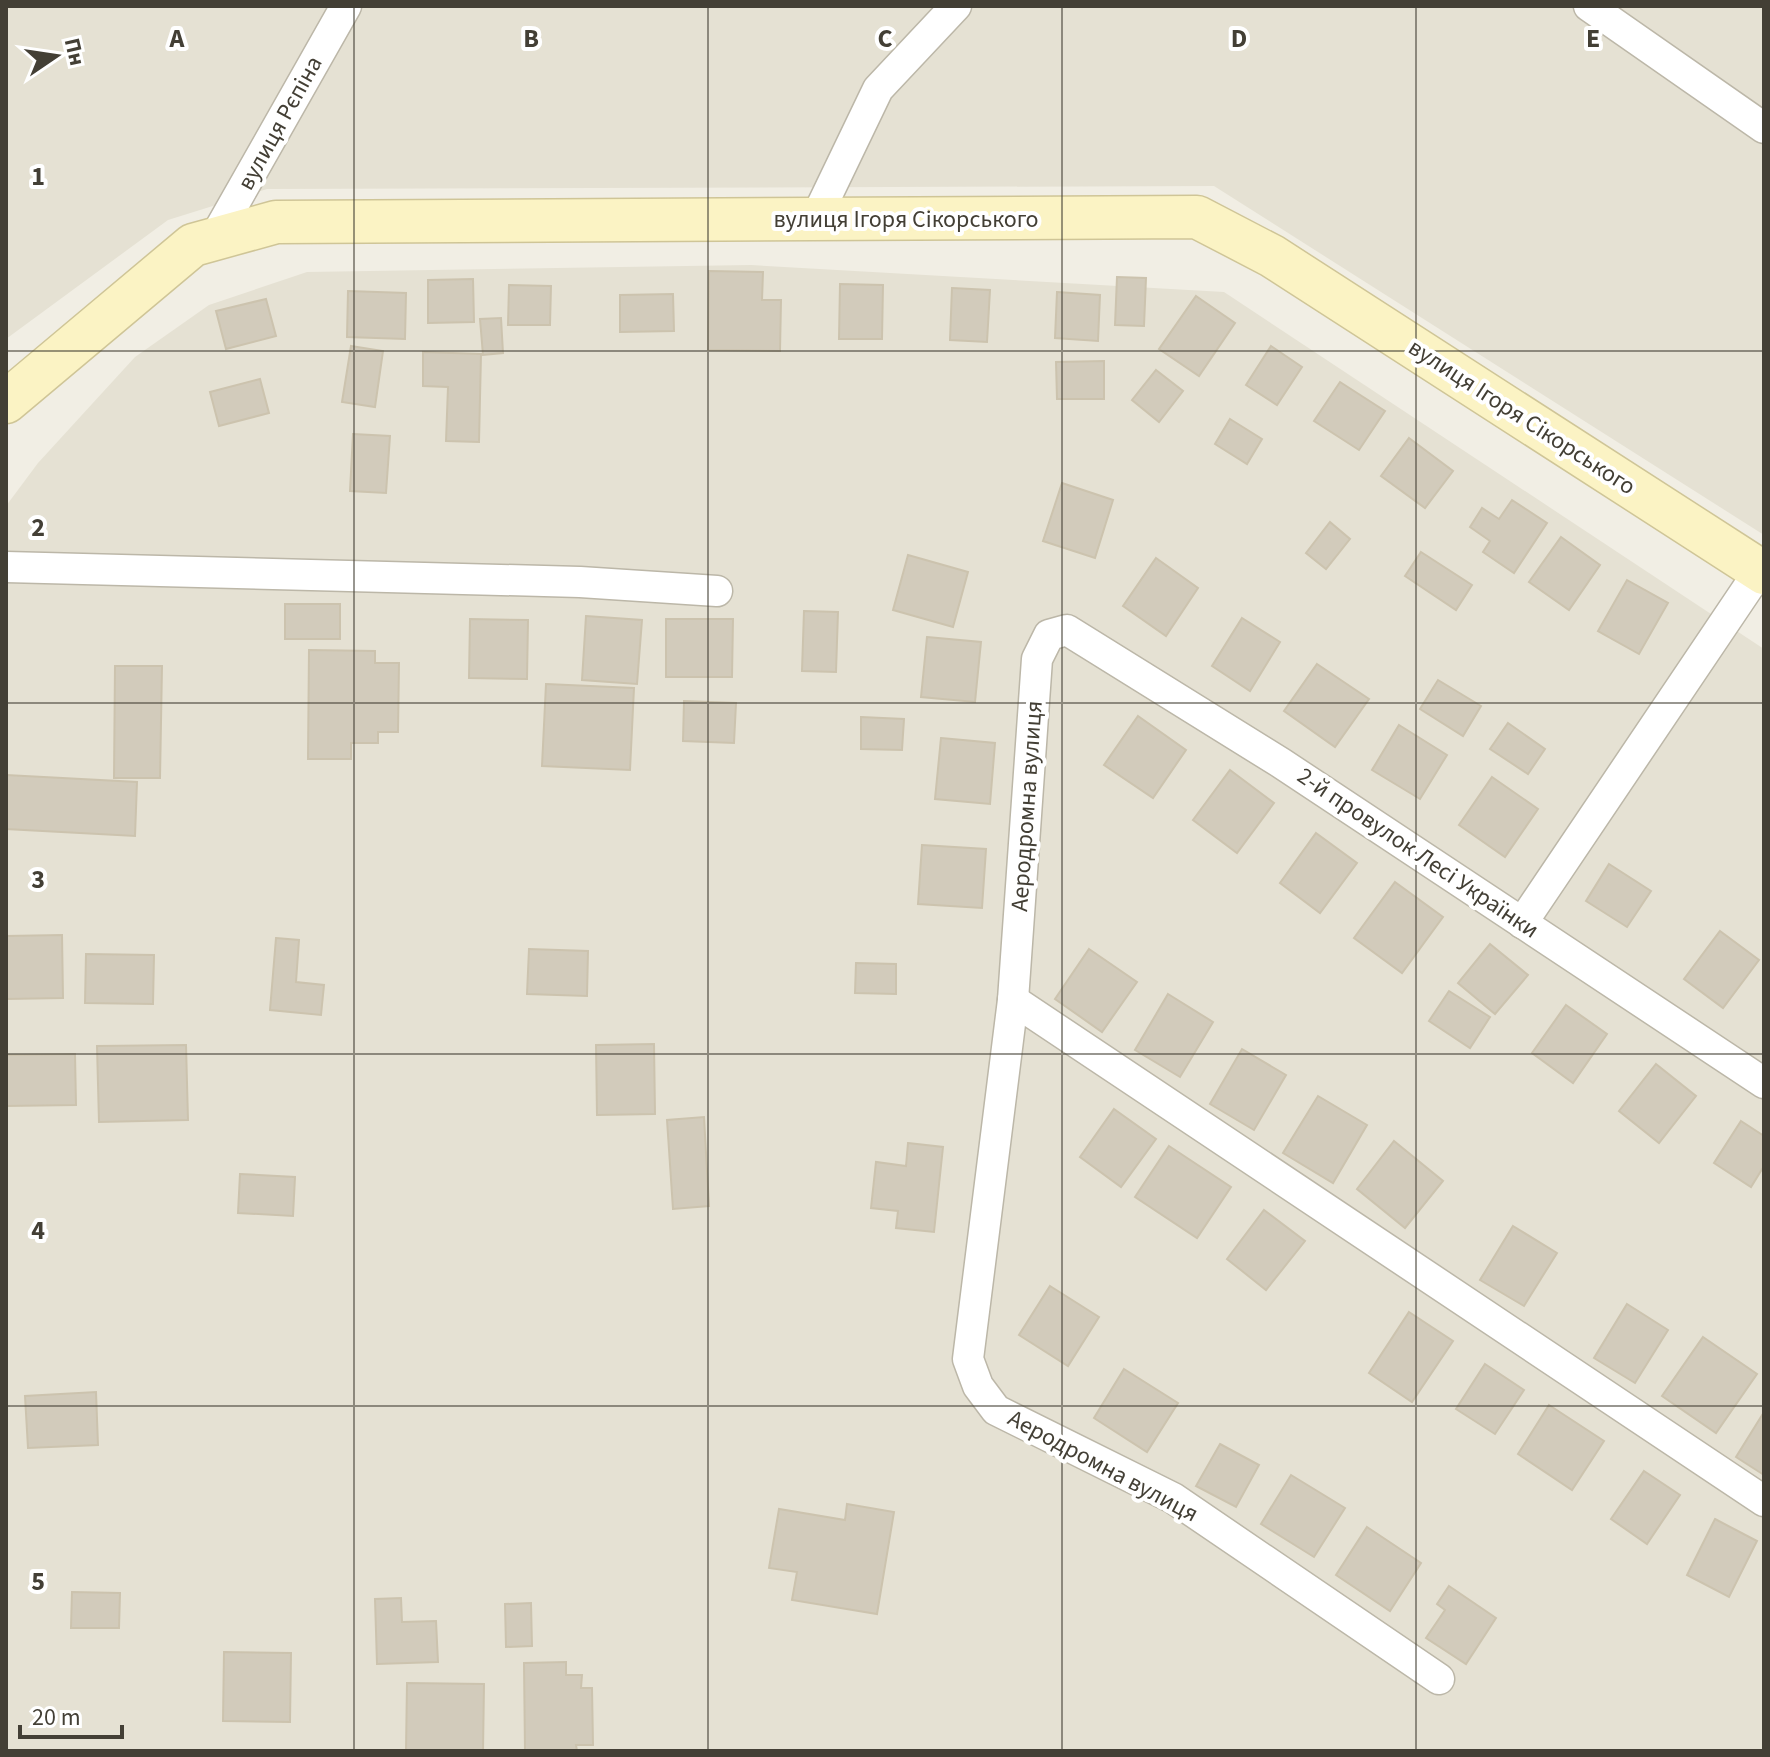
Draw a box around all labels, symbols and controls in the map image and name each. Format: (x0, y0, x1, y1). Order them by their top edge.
north arrow (16, 16, 96, 96)
text: A (169, 20, 186, 57)
text: B (523, 20, 539, 57)
text: C (877, 20, 893, 57)
text: D (1231, 20, 1247, 57)
text: E (1586, 20, 1600, 57)
text: Пн (56, 35, 93, 69)
street label: вулиця Рєпіна (229, 49, 331, 197)
text: 1 (31, 158, 45, 195)
street label: вулиця Ігоря Сікорського (774, 202, 1039, 237)
street label: вулиця Ігоря Сікорського (1401, 330, 1643, 504)
text: 2 (31, 509, 45, 546)
street label: Аеродромна вулиця (1002, 699, 1052, 913)
street label: 2-й провулок Лесі Українки (1290, 759, 1546, 947)
text: 3 (31, 861, 45, 898)
text: 4 (31, 1212, 45, 1249)
street label: Аеродромна вулиця (1001, 1401, 1205, 1531)
text: 5 (31, 1563, 45, 1600)
scale bar (20, 1689, 122, 1739)
text: 20 m (32, 1700, 81, 1735)

